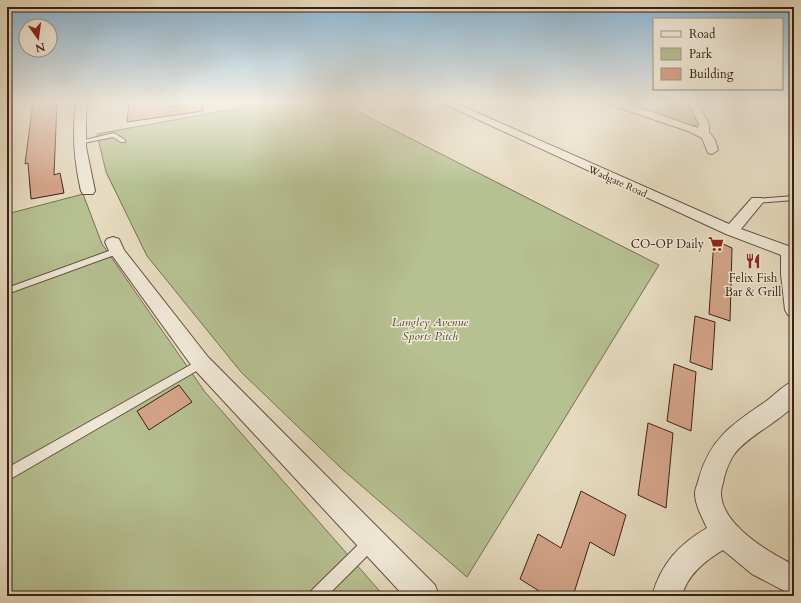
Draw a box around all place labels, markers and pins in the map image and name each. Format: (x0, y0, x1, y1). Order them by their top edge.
supermarket icon: CO-OP Daily (707, 235, 725, 253)
place label: CO-OP Daily (631, 236, 705, 252)
restaurant icon: Felix Fish Bar & Grill (744, 252, 762, 270)
place label: Felix Fish Bar & Grill (725, 270, 781, 300)

